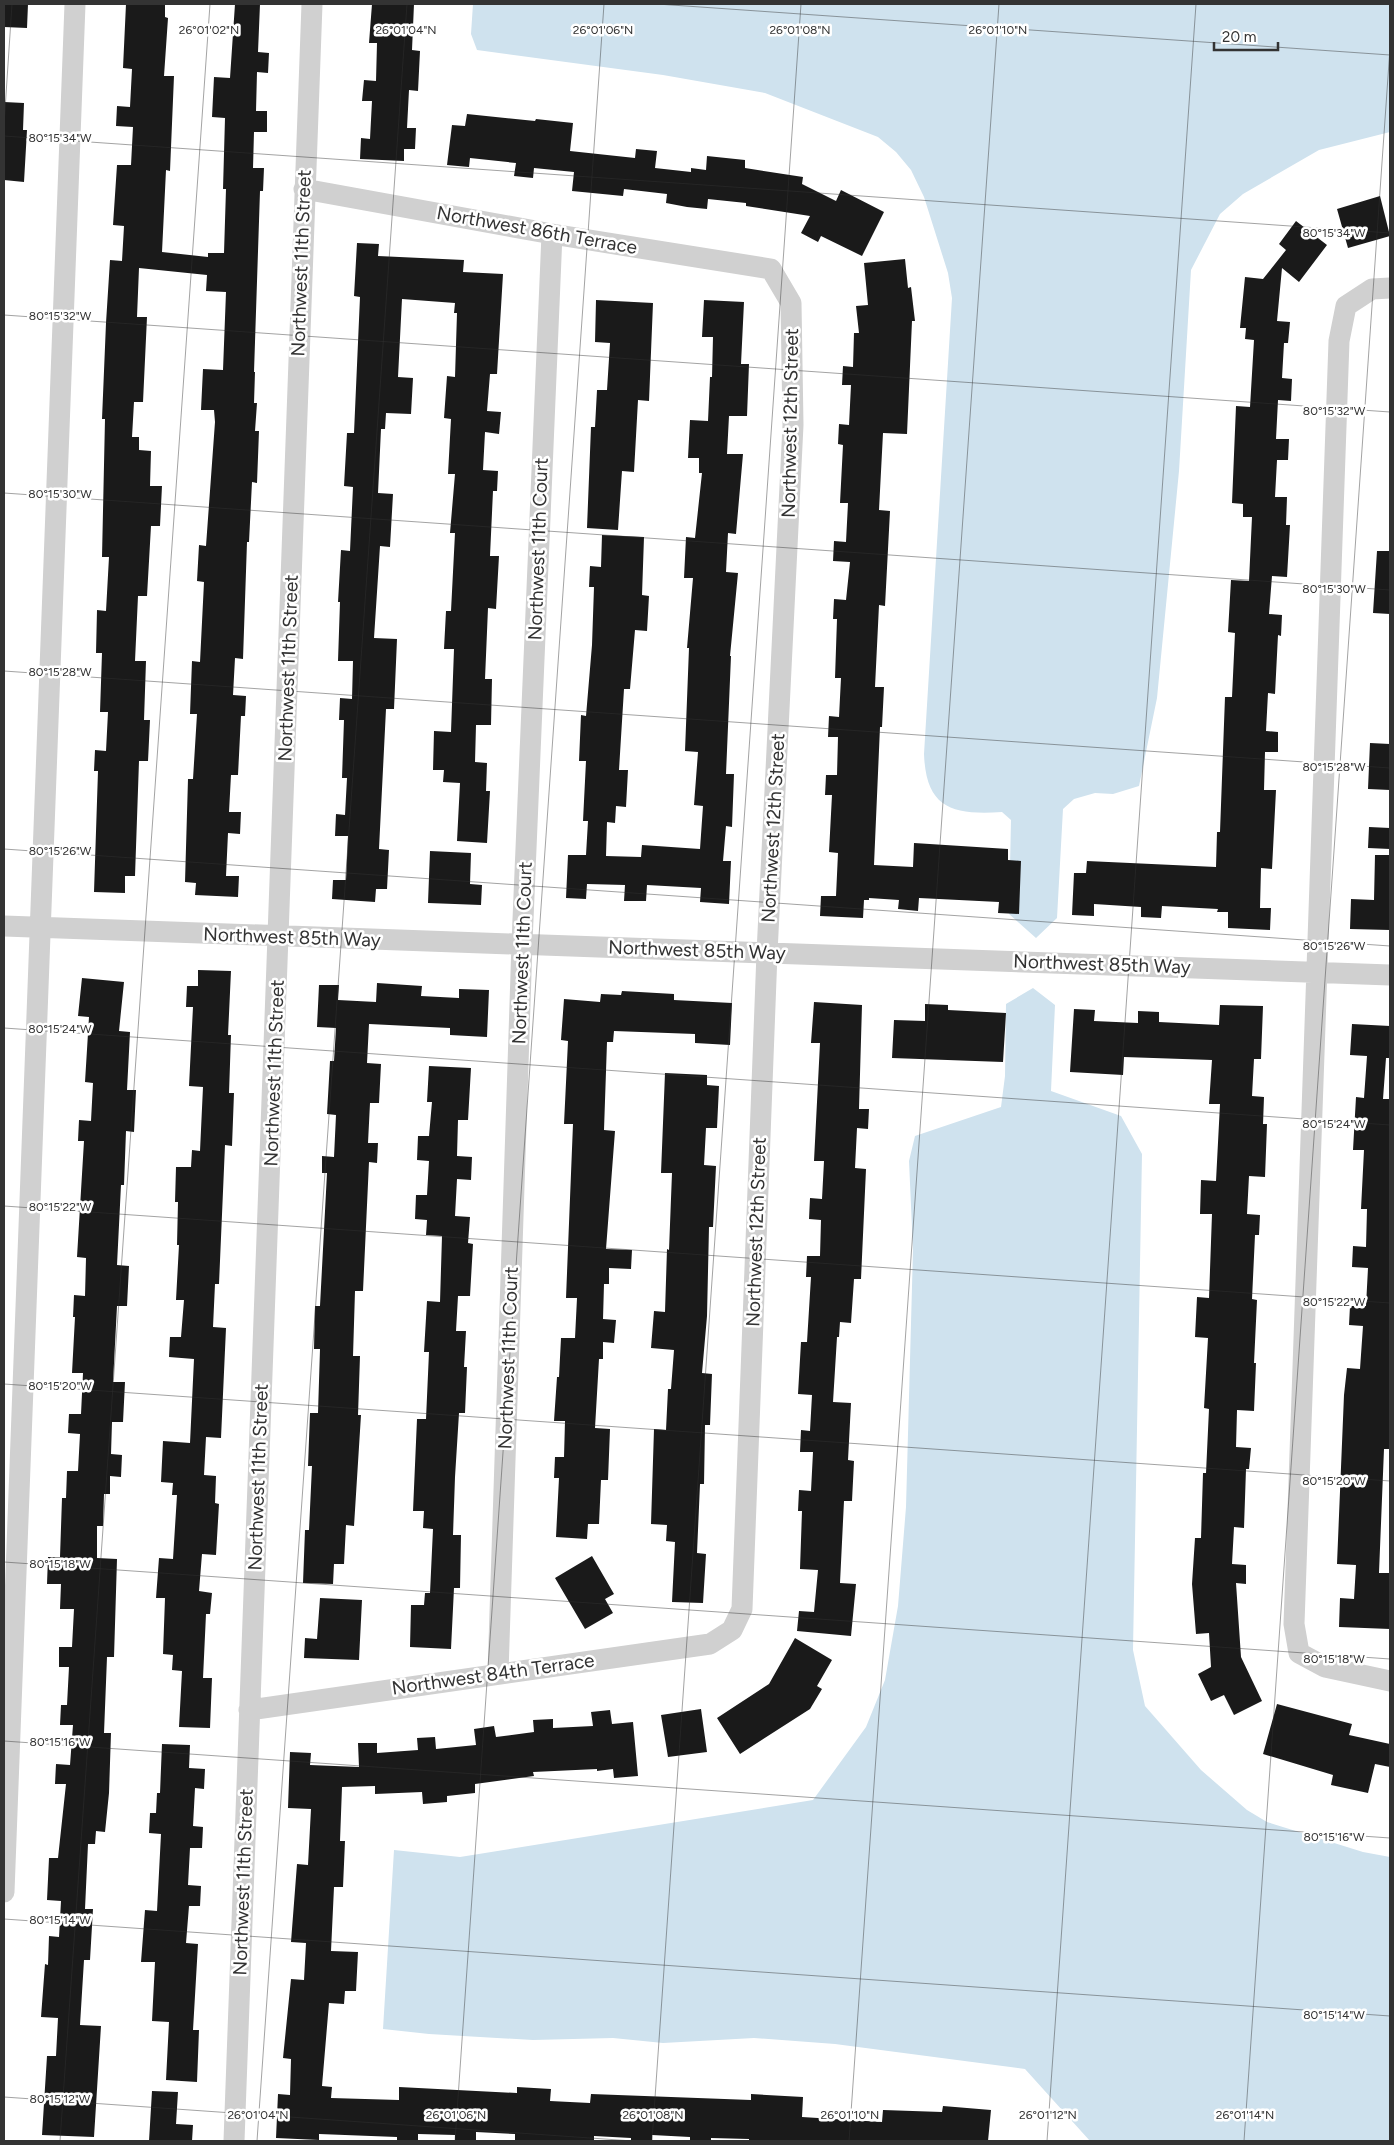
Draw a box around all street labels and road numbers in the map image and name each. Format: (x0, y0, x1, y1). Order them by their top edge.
street label: Northwest 11th Street (286, 169, 316, 357)
street label: Northwest 86th Terrace (435, 201, 639, 259)
street label: Northwest 12th Street (777, 328, 803, 518)
street label: Northwest 11th Court (523, 457, 553, 641)
street label: Northwest 11th Street (273, 574, 303, 762)
street label: Northwest 12th Street (757, 733, 789, 923)
street label: Northwest 11th Court (507, 861, 537, 1045)
street label: Northwest 85th Way (203, 922, 381, 952)
street label: Northwest 85th Way (608, 935, 786, 965)
street label: Northwest 85th Way (1013, 949, 1191, 979)
street label: Northwest 11th Street (259, 979, 289, 1167)
street label: Northwest 12th Street (741, 1137, 771, 1327)
street label: Northwest 11th Court (493, 1266, 523, 1450)
street label: Northwest 11th Street (243, 1383, 273, 1571)
street label: Northwest 84th Terrace (390, 1648, 596, 1700)
street label: Northwest 11th Street (228, 1788, 258, 1976)

